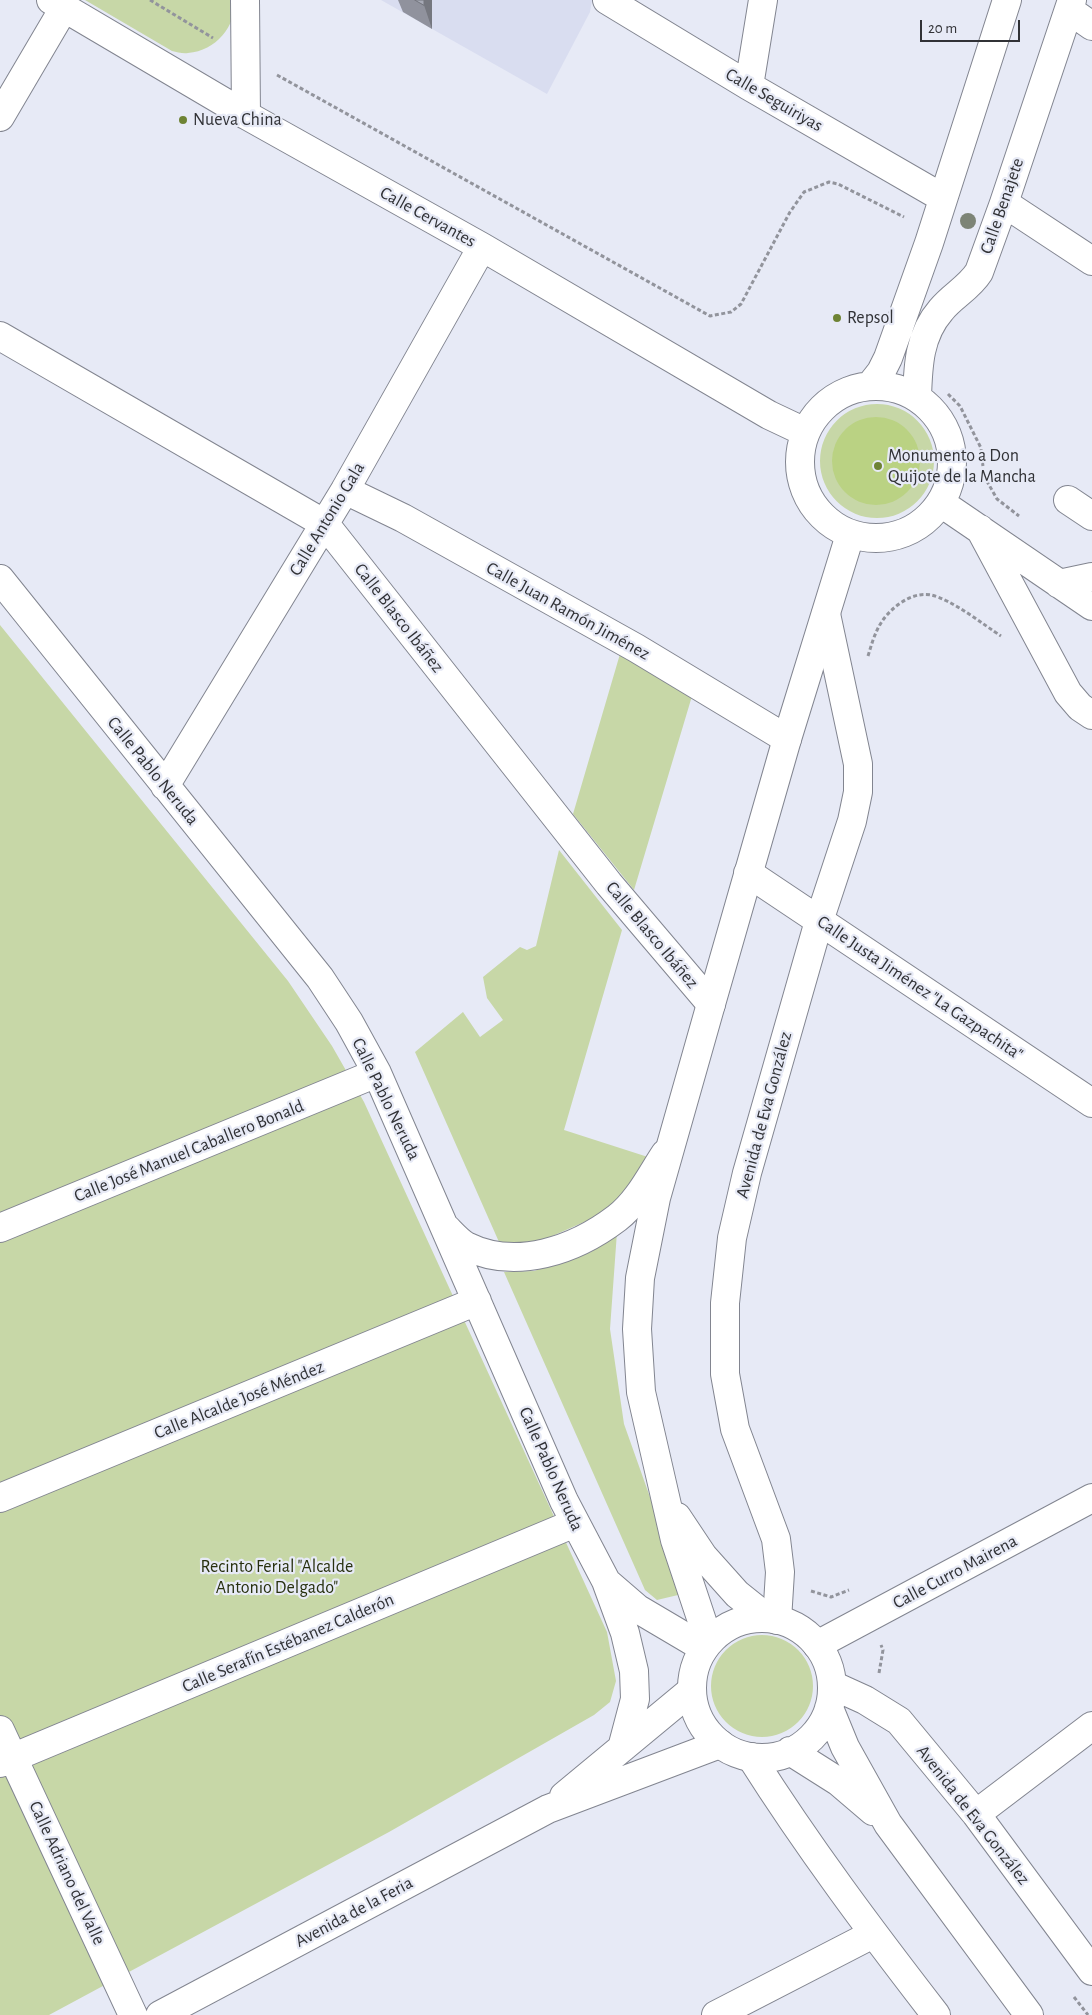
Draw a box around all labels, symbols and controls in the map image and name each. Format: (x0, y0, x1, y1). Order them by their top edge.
scale bar (922, 10, 1022, 42)
text: 20 m (928, 21, 957, 36)
street label: Calle Seguiriyas (721, 63, 827, 137)
place label: Nueva China (193, 109, 282, 131)
marker: Nueva China (177, 114, 189, 126)
street label: Calle Benajete (975, 155, 1029, 257)
street label: Calle Cervantes (376, 182, 480, 252)
place label: Repsol (847, 307, 894, 329)
marker: Repsol (831, 312, 843, 324)
place label: Monumento a Don Quijote de la Mancha (888, 445, 1036, 488)
street label: Calle Antonio Gala (285, 458, 369, 580)
marker: Monumento a Don Quijote de la Mancha (872, 460, 884, 472)
street label: Calle Juan Ramón Jiménez (483, 557, 653, 665)
street label: Calle Blasco Ibáñez (350, 559, 448, 677)
street label: Calle Pablo Neruda (103, 712, 203, 830)
street label: Calle Blasco Ibáñez (601, 877, 703, 993)
street label: Calle Justa Jiménez "La Gazpachita" (813, 911, 1027, 1065)
street label: Avenida de Eva González (731, 1029, 797, 1201)
street label: Calle Pablo Neruda (347, 1034, 425, 1164)
street label: Calle José Manuel Caballero Bonald (71, 1095, 307, 1207)
street label: Calle Alcalde José Méndez (151, 1356, 327, 1444)
street label: Calle Pablo Neruda (514, 1404, 588, 1534)
street label: Calle Curro Mairena (889, 1530, 1021, 1614)
park label: Recinto Ferial "Alcalde Antonio Delgado" (201, 1556, 353, 1598)
street label: Calle Serafín Estébanez Calderón (179, 1588, 397, 1698)
street label: Avenida de Eva González (912, 1741, 1034, 1889)
street label: Calle Adriano del Valle (24, 1798, 110, 1948)
street label: Avenida de la Feria (291, 1872, 417, 1952)

